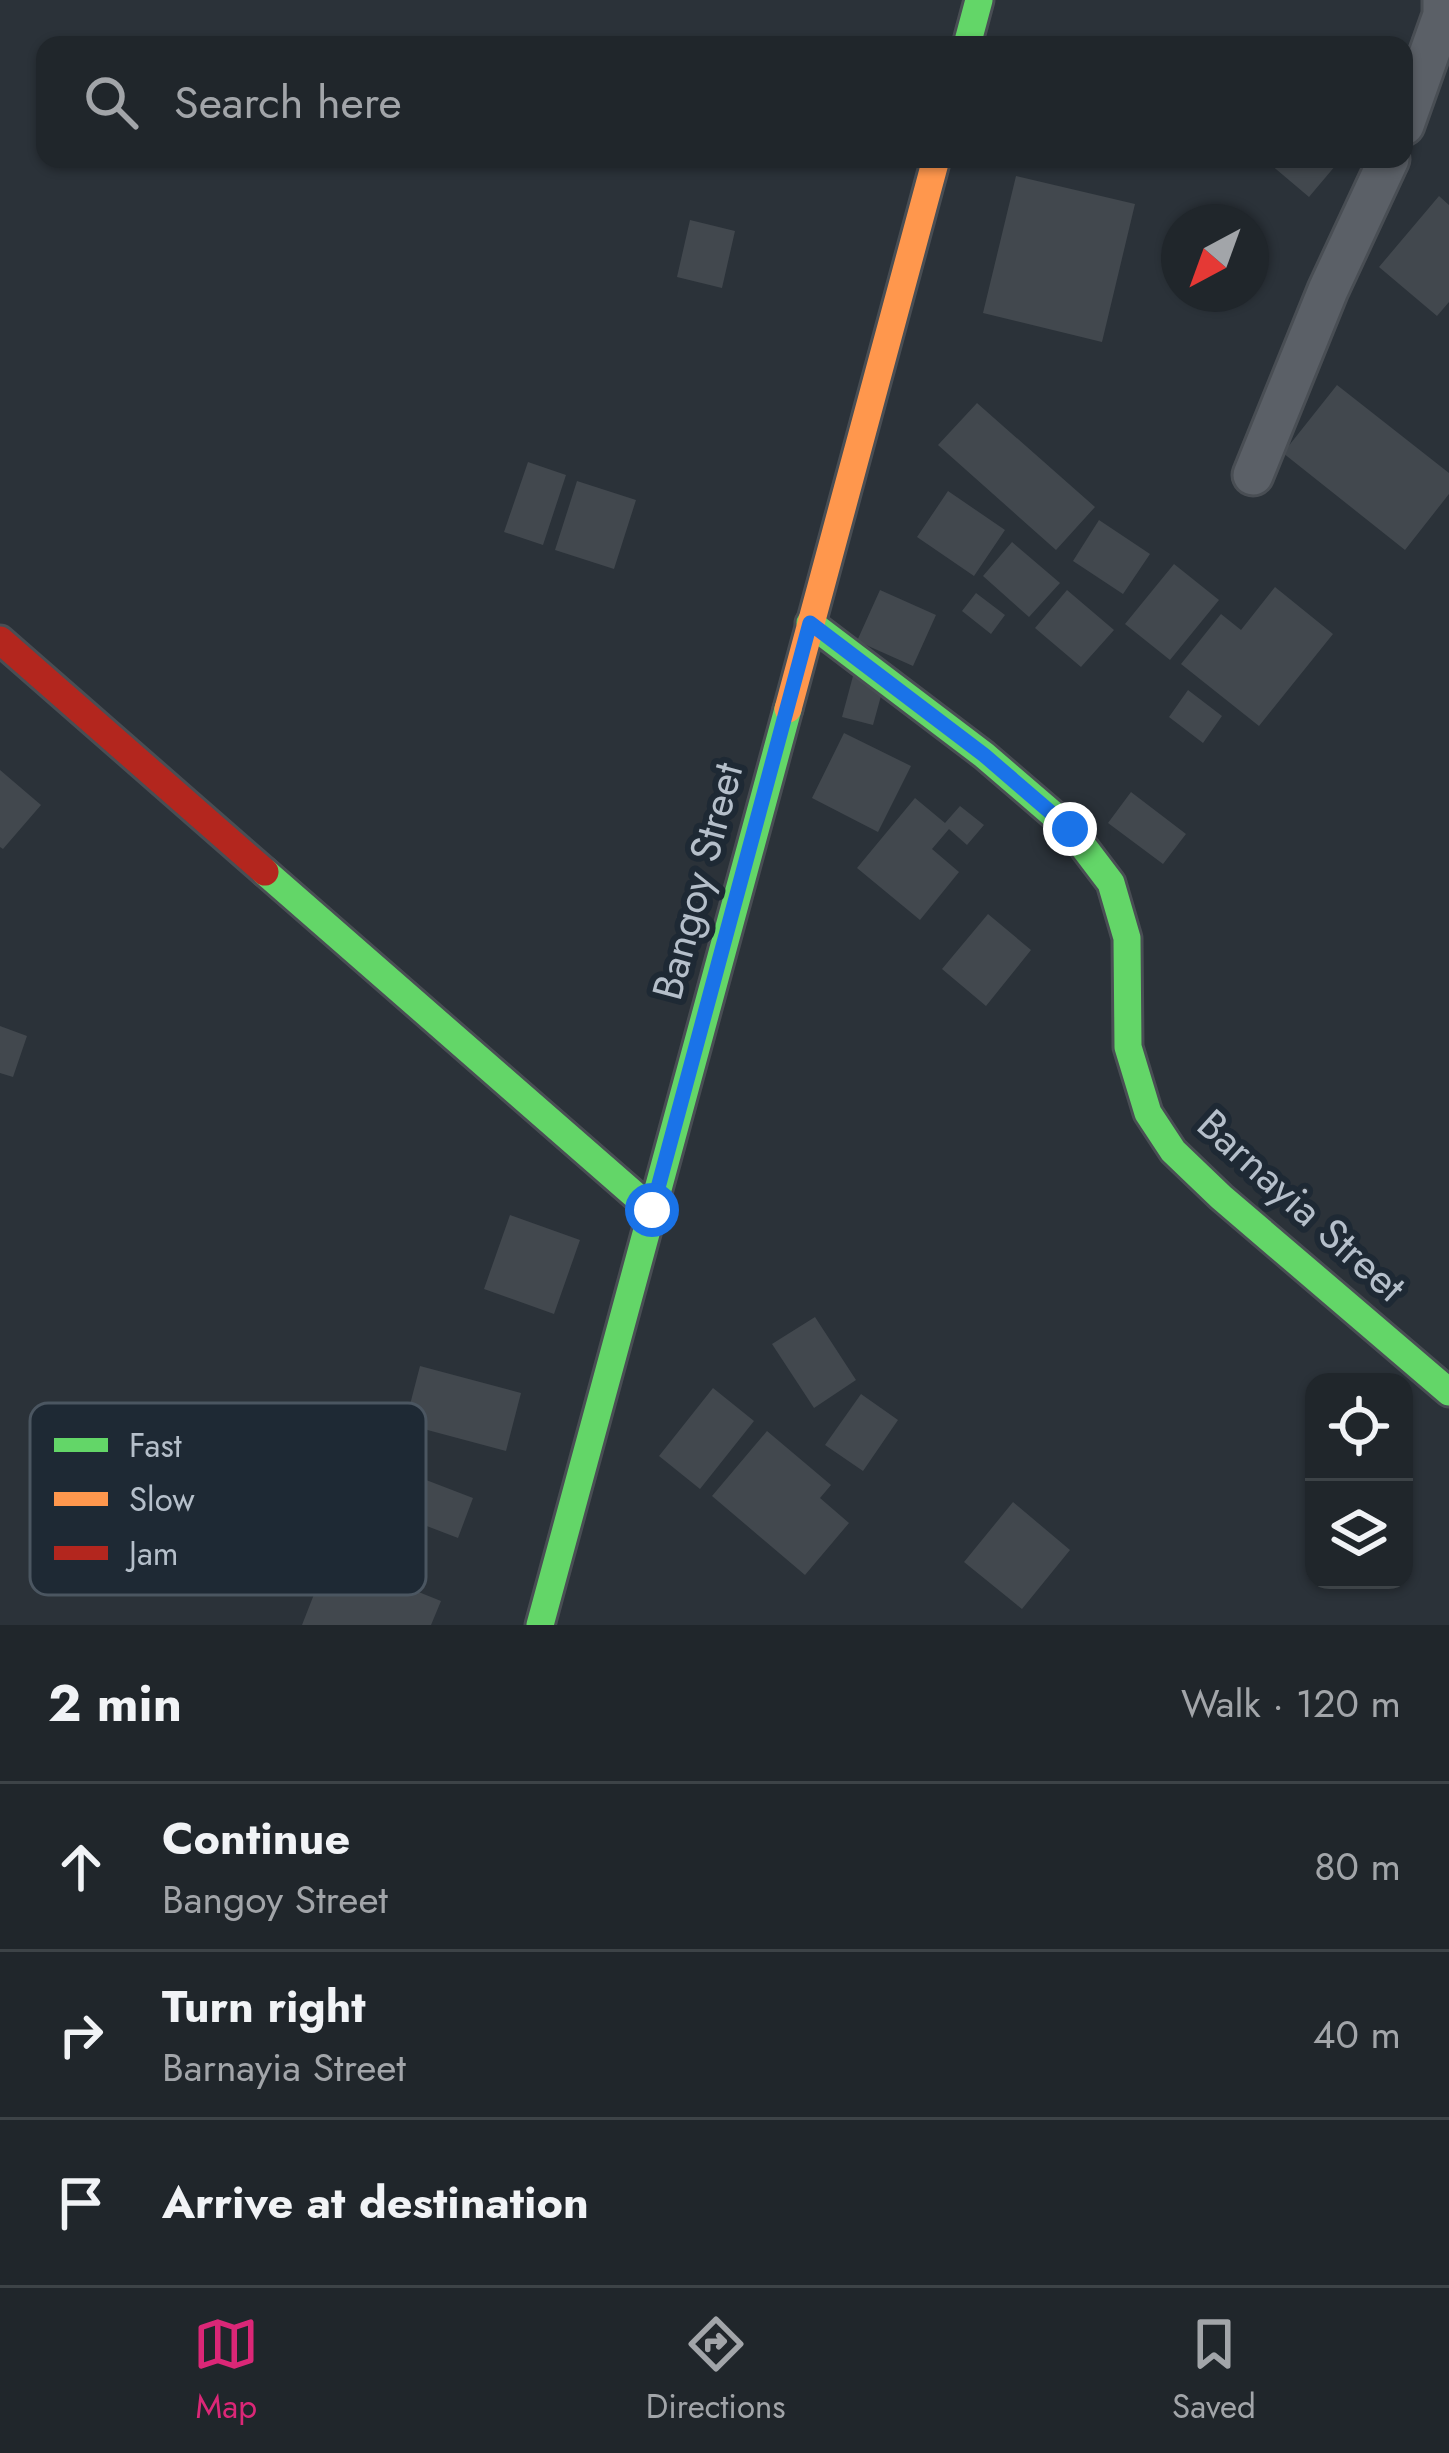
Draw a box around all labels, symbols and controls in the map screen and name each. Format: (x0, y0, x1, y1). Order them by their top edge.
search box (36, 36, 1413, 168)
icon: search (78, 69, 144, 135)
text: Search here (174, 70, 402, 135)
north arrow (1161, 204, 1269, 312)
street label: Bangoy Street (637, 756, 758, 1006)
route end (1043, 802, 1097, 856)
street label: Barnayia Street (1184, 1095, 1420, 1316)
route start (625, 1183, 679, 1237)
map controls (1305, 1373, 1413, 1589)
button: locate (1305, 1373, 1413, 1481)
legend (30, 1403, 426, 1595)
text: Fast (129, 1422, 182, 1469)
text: Slow (129, 1476, 195, 1523)
button: layers (1305, 1481, 1413, 1589)
text: Jam (125, 1530, 179, 1577)
text: 2 min (48, 1666, 182, 1740)
text: Walk · 120 m (1181, 1675, 1401, 1732)
text: Continue (162, 1806, 350, 1871)
icon: ahead (48, 1834, 114, 1900)
text: 80 m (1314, 1838, 1401, 1895)
text: Bangoy Street (162, 1871, 388, 1928)
text: Turn right (162, 1974, 366, 2039)
icon: right (48, 2002, 114, 2068)
text: 40 m (1313, 2006, 1401, 2063)
text: Barnayia Street (162, 2039, 406, 2096)
icon: arrive (48, 2170, 114, 2236)
text: Arrive at destination (162, 2170, 589, 2235)
tab: Map (193, 2311, 259, 2430)
tab: Directions (646, 2311, 786, 2430)
tab: Saved (1172, 2311, 1256, 2430)

